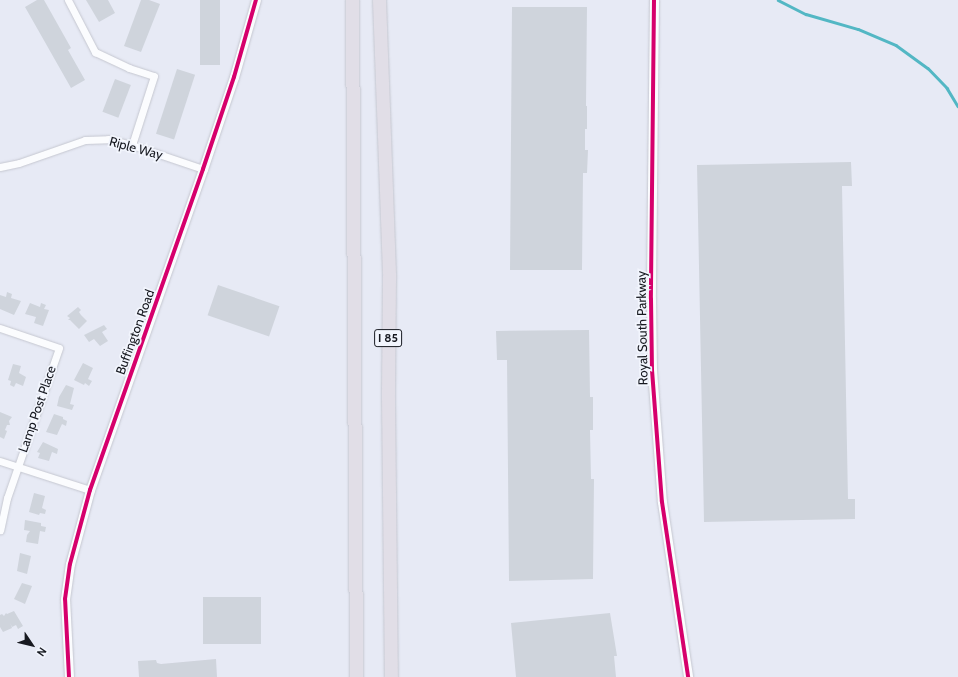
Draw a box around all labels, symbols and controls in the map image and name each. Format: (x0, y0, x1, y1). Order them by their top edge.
street label: Riple Way (108, 133, 164, 163)
street label: Royal South Parkway (633, 271, 651, 385)
street label: Buffington Road (112, 287, 158, 377)
road number: I 85 (374, 328, 402, 348)
street label: Lamp Post Place (15, 364, 59, 454)
north arrow (12, 625, 52, 665)
text: N (34, 645, 50, 659)

